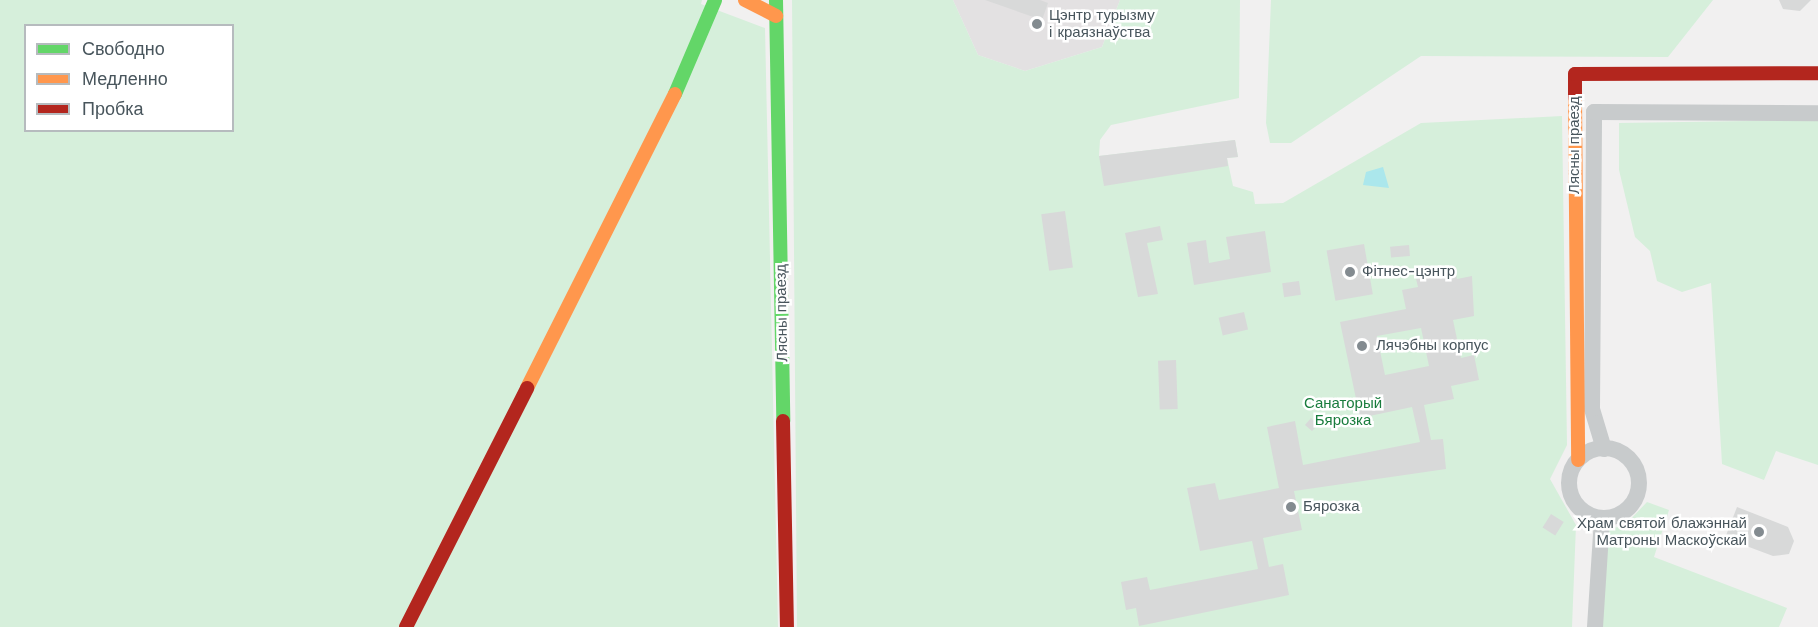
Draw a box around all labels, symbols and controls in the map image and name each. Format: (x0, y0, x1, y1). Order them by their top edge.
place label: Цэнтр турызму і краязнаўства (1049, 6, 1155, 41)
marker: Цэнтр турызму і краязнаўства (1030, 17, 1044, 31)
legend (24, 24, 234, 132)
text: Свободно (82, 38, 165, 59)
text: Медленно (82, 68, 168, 89)
street label: Лясны праезд (1566, 96, 1584, 194)
text: Пробка (82, 98, 144, 119)
place label: Фітнес-цэнтр (1362, 263, 1455, 281)
street label: Лясны праезд (772, 264, 792, 362)
marker: Фітнес-цэнтр (1343, 265, 1357, 279)
marker: Лячэбны корпус (1353, 337, 1371, 355)
place label: Лячэбны корпус (1376, 337, 1489, 355)
park label: Санаторый Бярозка (1304, 394, 1382, 429)
place label: Бярозка (1303, 498, 1360, 516)
marker: Бярозка (1284, 500, 1298, 514)
place label: Храм святой блажэннай Матроны Маскоўскай (1577, 514, 1747, 549)
marker: Храм святой блажэннай Матроны Маскоўскай (1752, 525, 1766, 539)

